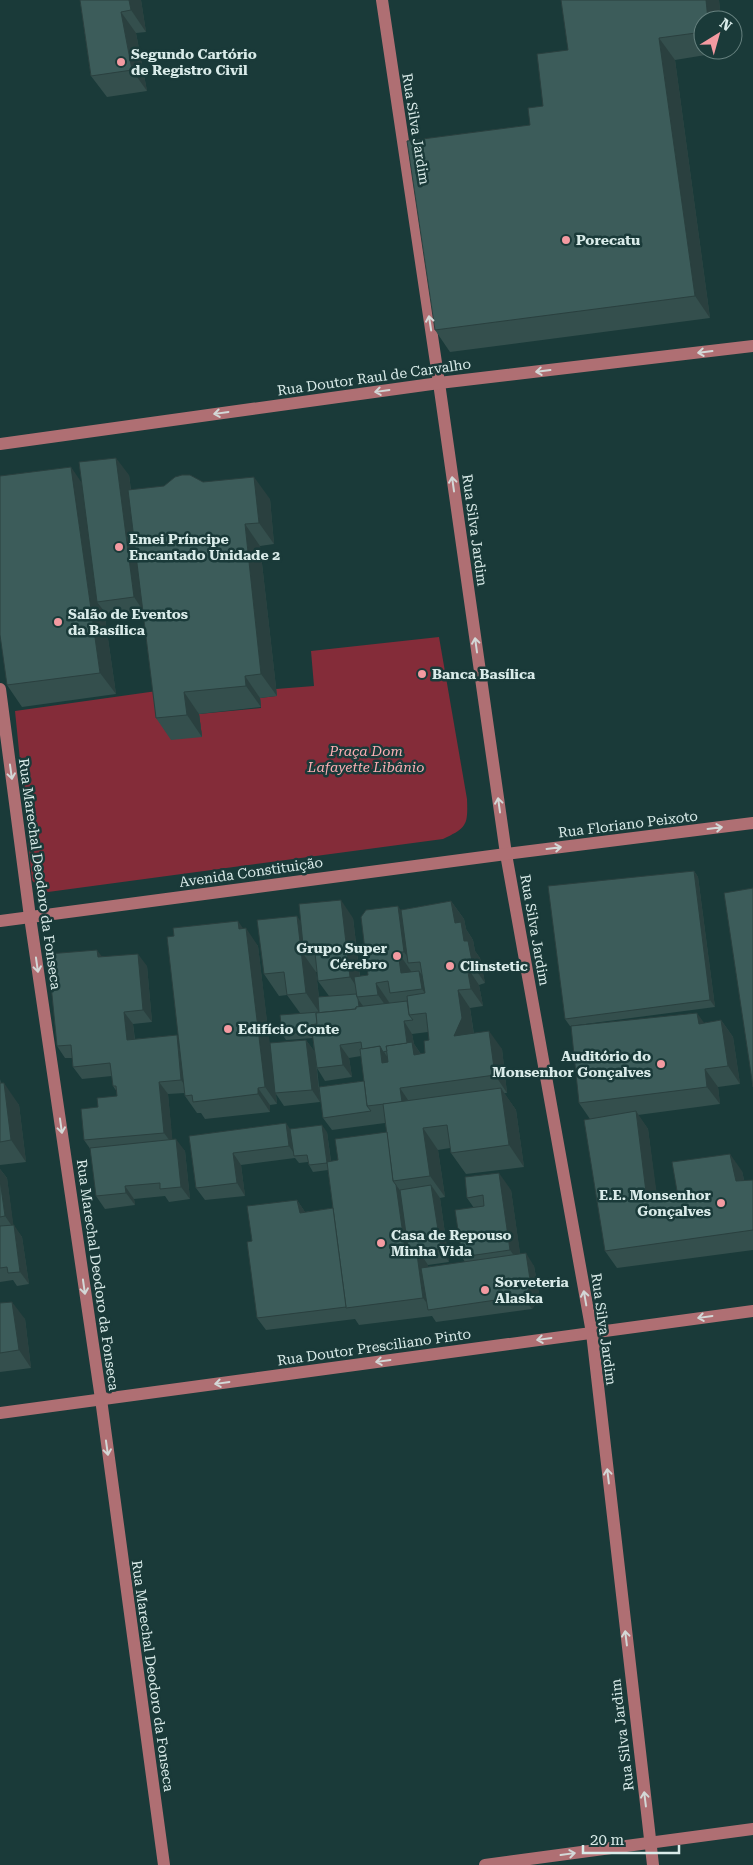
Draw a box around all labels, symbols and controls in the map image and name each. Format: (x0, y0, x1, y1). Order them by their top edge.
north arrow (693, 10, 743, 60)
text: N (717, 15, 735, 34)
place label: Segundo Cartório de Registro Civil (131, 46, 257, 78)
marker: Segundo Cartório de Registro Civil (115, 56, 127, 68)
street label: Rua Silva Jardim (399, 72, 433, 186)
place label: Porecatu (576, 232, 640, 248)
marker: Porecatu (560, 234, 572, 246)
one-way arrow (425, 315, 435, 331)
one-way arrow (697, 347, 713, 357)
street label: Rua Doutor Raul de Carvalho (276, 355, 472, 399)
one-way arrow (536, 366, 552, 376)
one-way arrow (374, 386, 390, 396)
one-way arrow (213, 408, 229, 418)
street label: Rua Silva Jardim (459, 473, 491, 587)
one-way arrow (448, 476, 458, 492)
place label: Emei Príncipe Encantado Unidade 2 (129, 531, 280, 563)
marker: Emei Príncipe Encantado Unidade 2 (113, 541, 125, 553)
place label: Salão de Eventos da Basílica (68, 606, 188, 638)
marker: Salão de Eventos da Basílica (52, 616, 64, 628)
one-way arrow (471, 637, 481, 653)
place label: Banca Basílica (432, 666, 536, 682)
marker: Banca Basílica (416, 668, 428, 680)
park label: Praça Dom Lafayette Libânio (307, 743, 424, 775)
street label: Rua Marechal Deodoro da Fonseca (16, 757, 64, 991)
one-way arrow (6, 764, 16, 780)
one-way arrow (494, 798, 504, 814)
street label: Rua Floriano Peixoto (557, 807, 699, 841)
one-way arrow (707, 823, 723, 833)
one-way arrow (546, 843, 562, 853)
street label: Avenida Constituição (178, 854, 324, 890)
street label: Rua Silva Jardim (517, 873, 553, 987)
place label: Grupo Super Cérebro (296, 940, 388, 972)
marker: Grupo Super Cérebro (391, 950, 403, 962)
one-way arrow (32, 957, 42, 973)
place label: Clinstetic (460, 958, 528, 974)
marker: Clinstetic (444, 960, 456, 972)
place label: Edifício Conte (238, 1021, 339, 1037)
marker: Edifício Conte (222, 1023, 234, 1035)
place label: Auditório do Monsenhor Gonçalves (492, 1048, 651, 1080)
marker: Auditório do Monsenhor Gonçalves (655, 1058, 667, 1070)
one-way arrow (56, 1118, 66, 1134)
street label: Rua Marechal Deodoro da Fonseca (74, 1158, 122, 1392)
place label: E.E. Monsenhor Gonçalves (599, 1187, 712, 1219)
marker: E.E. Monsenhor Gonçalves (715, 1197, 727, 1209)
place label: Casa de Repouso Minha Vida (391, 1227, 512, 1259)
marker: Casa de Repouso Minha Vida (375, 1237, 387, 1249)
street label: Rua Silva Jardim (588, 1272, 620, 1386)
place label: Sorveteria Alaska (495, 1274, 570, 1306)
one-way arrow (80, 1278, 90, 1294)
marker: Sorveteria Alaska (479, 1284, 491, 1296)
one-way arrow (580, 1290, 590, 1306)
one-way arrow (697, 1312, 713, 1322)
street label: Rua Doutor Presciliano Pinto (276, 1325, 472, 1369)
one-way arrow (536, 1334, 552, 1344)
one-way arrow (375, 1356, 391, 1366)
one-way arrow (214, 1378, 230, 1388)
one-way arrow (103, 1439, 113, 1455)
one-way arrow (603, 1469, 613, 1485)
street label: Rua Marechal Deodoro da Fonseca (129, 1559, 177, 1793)
one-way arrow (621, 1630, 631, 1646)
street label: Rua Silva Jardim (607, 1678, 637, 1792)
one-way arrow (640, 1792, 650, 1808)
scale bar (583, 1822, 679, 1854)
text: 20 m (590, 1831, 625, 1849)
one-way arrow (560, 1848, 576, 1858)

